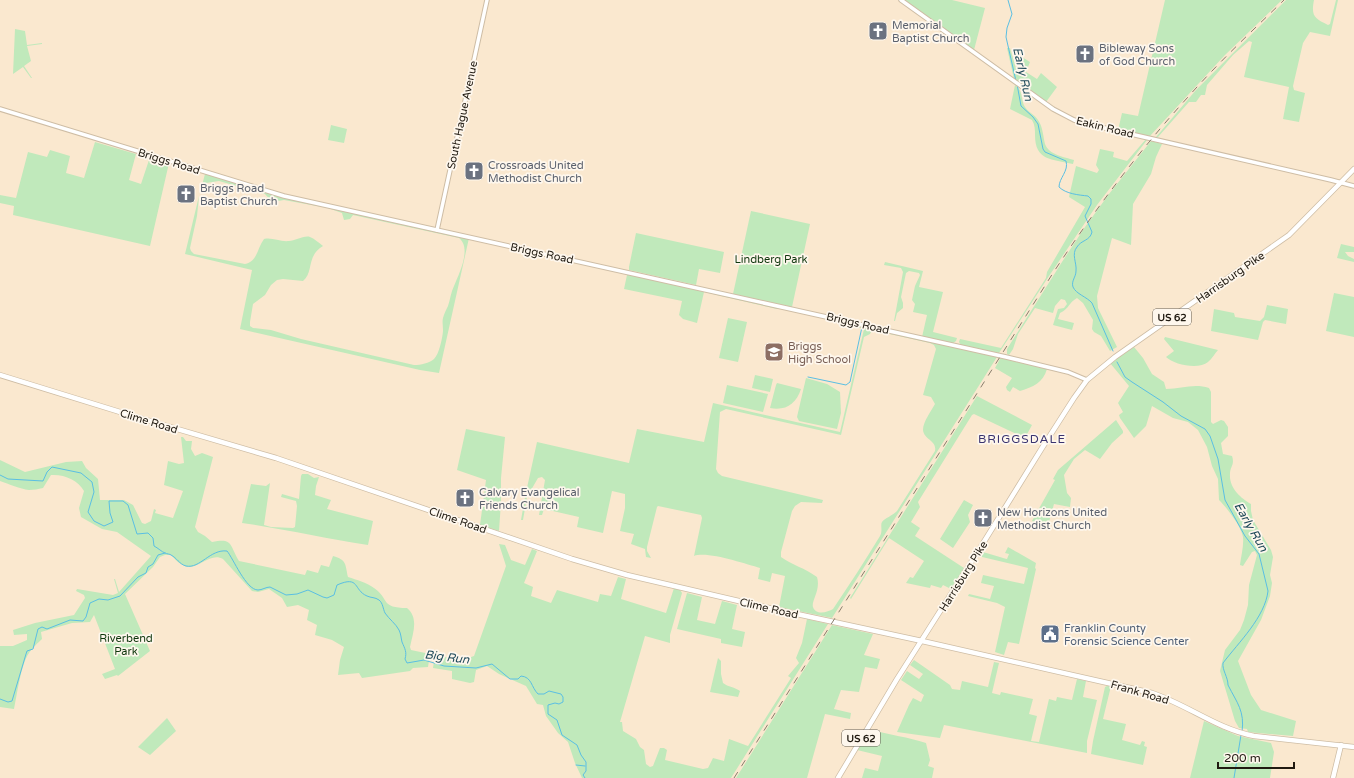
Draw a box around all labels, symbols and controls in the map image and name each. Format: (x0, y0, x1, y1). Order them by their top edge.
place label: Memorial Baptist Church (892, 19, 970, 45)
church icon: Memorial Baptist Church (867, 20, 889, 42)
place label: Bibleway Sons of God Church (1099, 42, 1175, 68)
church icon: Bibleway Sons of God Church (1074, 43, 1096, 65)
water label: Early Run (1010, 46, 1036, 103)
street label: South Hague Avenue (445, 60, 480, 171)
street label: Eakin Road (1075, 114, 1135, 141)
street label: Briggs Road (136, 146, 201, 177)
place label: Crossroads United Methodist Church (488, 159, 584, 185)
church icon: Crossroads United Methodist Church (463, 160, 485, 182)
place label: Briggs Road Baptist Church (200, 182, 278, 208)
church icon: Briggs Road Baptist Church (175, 183, 197, 205)
street label: Briggs Road (509, 240, 575, 267)
street label: Harrisburg Pike (1194, 249, 1267, 306)
park label: Lindberg Park (734, 253, 808, 266)
road number: US 62 (1153, 309, 1191, 325)
street label: Briggs Road (825, 310, 891, 337)
place label: Briggs High School (788, 340, 851, 366)
school or university icon: Briggs High School (763, 341, 785, 363)
street label: Clime Road (118, 406, 179, 436)
district label: BRIGGSDALE (978, 432, 1066, 446)
place label: Calvary Evangelical Friends Church (479, 486, 579, 512)
church icon: Calvary Evangelical Friends Church (454, 487, 476, 509)
water label: Early Run (1231, 500, 1271, 555)
street label: Clime Road (427, 505, 488, 536)
place label: New Horizons United Methodist Church (997, 506, 1107, 532)
church icon: New Horizons United Methodist Church (972, 507, 994, 529)
street label: Harrisburg Pike (937, 539, 990, 614)
street label: Clime Road (738, 595, 800, 622)
place label: Franklin County Forensic Science Center (1064, 622, 1189, 648)
public building icon: Franklin County Forensic Science Center (1039, 623, 1061, 645)
park label: Riverbend Park (99, 632, 153, 658)
water label: Big Run (424, 647, 471, 667)
street label: Frank Road (1109, 678, 1171, 707)
road number: US 62 (842, 730, 880, 746)
scale bar (1218, 744, 1294, 770)
text: 200 m (1224, 751, 1261, 765)

